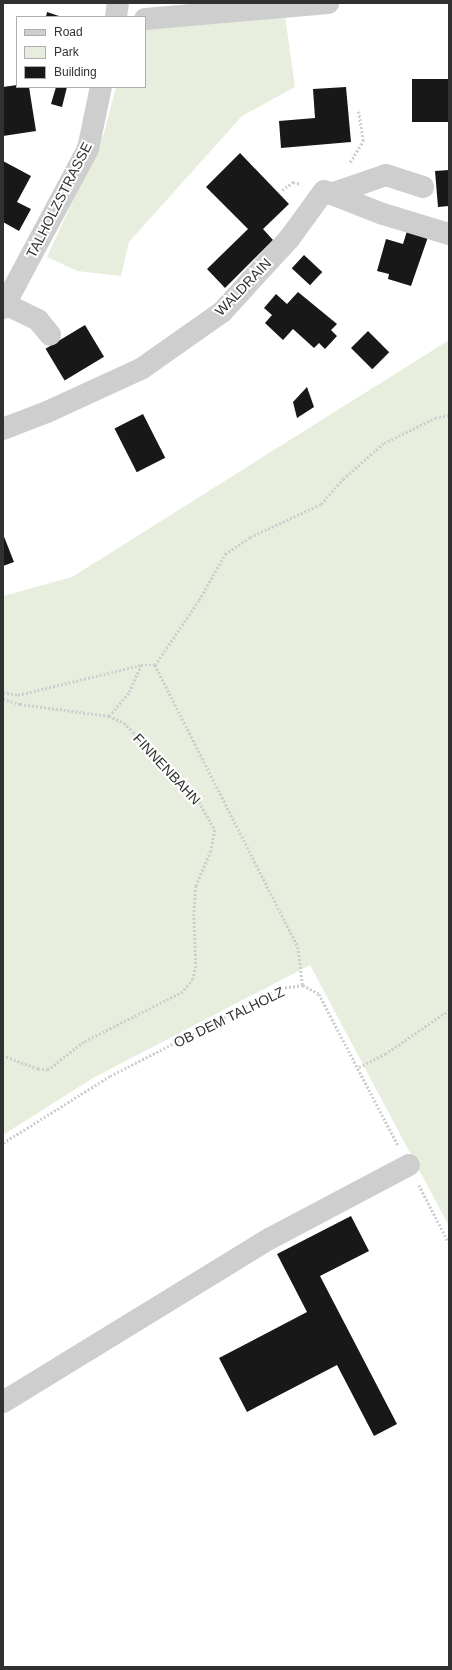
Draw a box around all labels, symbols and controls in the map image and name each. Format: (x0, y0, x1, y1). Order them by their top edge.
legend (16, 16, 146, 88)
text: Road (54, 25, 83, 39)
text: Park (54, 45, 79, 59)
text: Building (54, 65, 97, 79)
street label: TALHOLZSTRASSE (23, 139, 95, 261)
street label: WALDRAIN (211, 255, 275, 319)
street label: FINNENBAHN (130, 730, 204, 808)
street label: OB DEM TALHOLZ (171, 983, 287, 1051)

